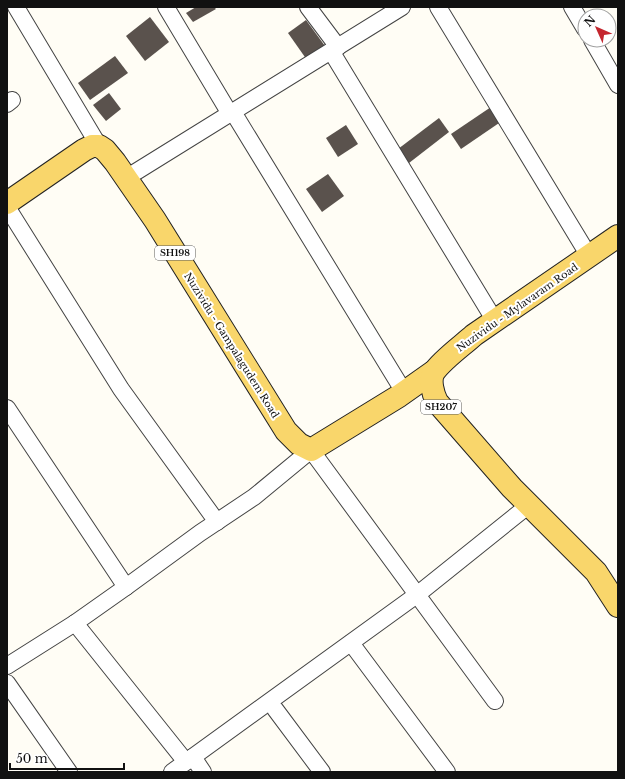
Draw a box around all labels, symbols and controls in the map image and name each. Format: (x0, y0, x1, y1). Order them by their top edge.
north arrow (577, 8, 617, 48)
text: N (581, 12, 599, 30)
road number: SH198 (155, 246, 195, 260)
street label: Nuzividu - Mylavaram Road (454, 260, 581, 354)
street label: Nuzividu - Gampalagudem Road (181, 270, 282, 421)
road number: SH207 (421, 400, 461, 414)
scale bar (10, 745, 124, 771)
text: 50 m (16, 751, 48, 766)

